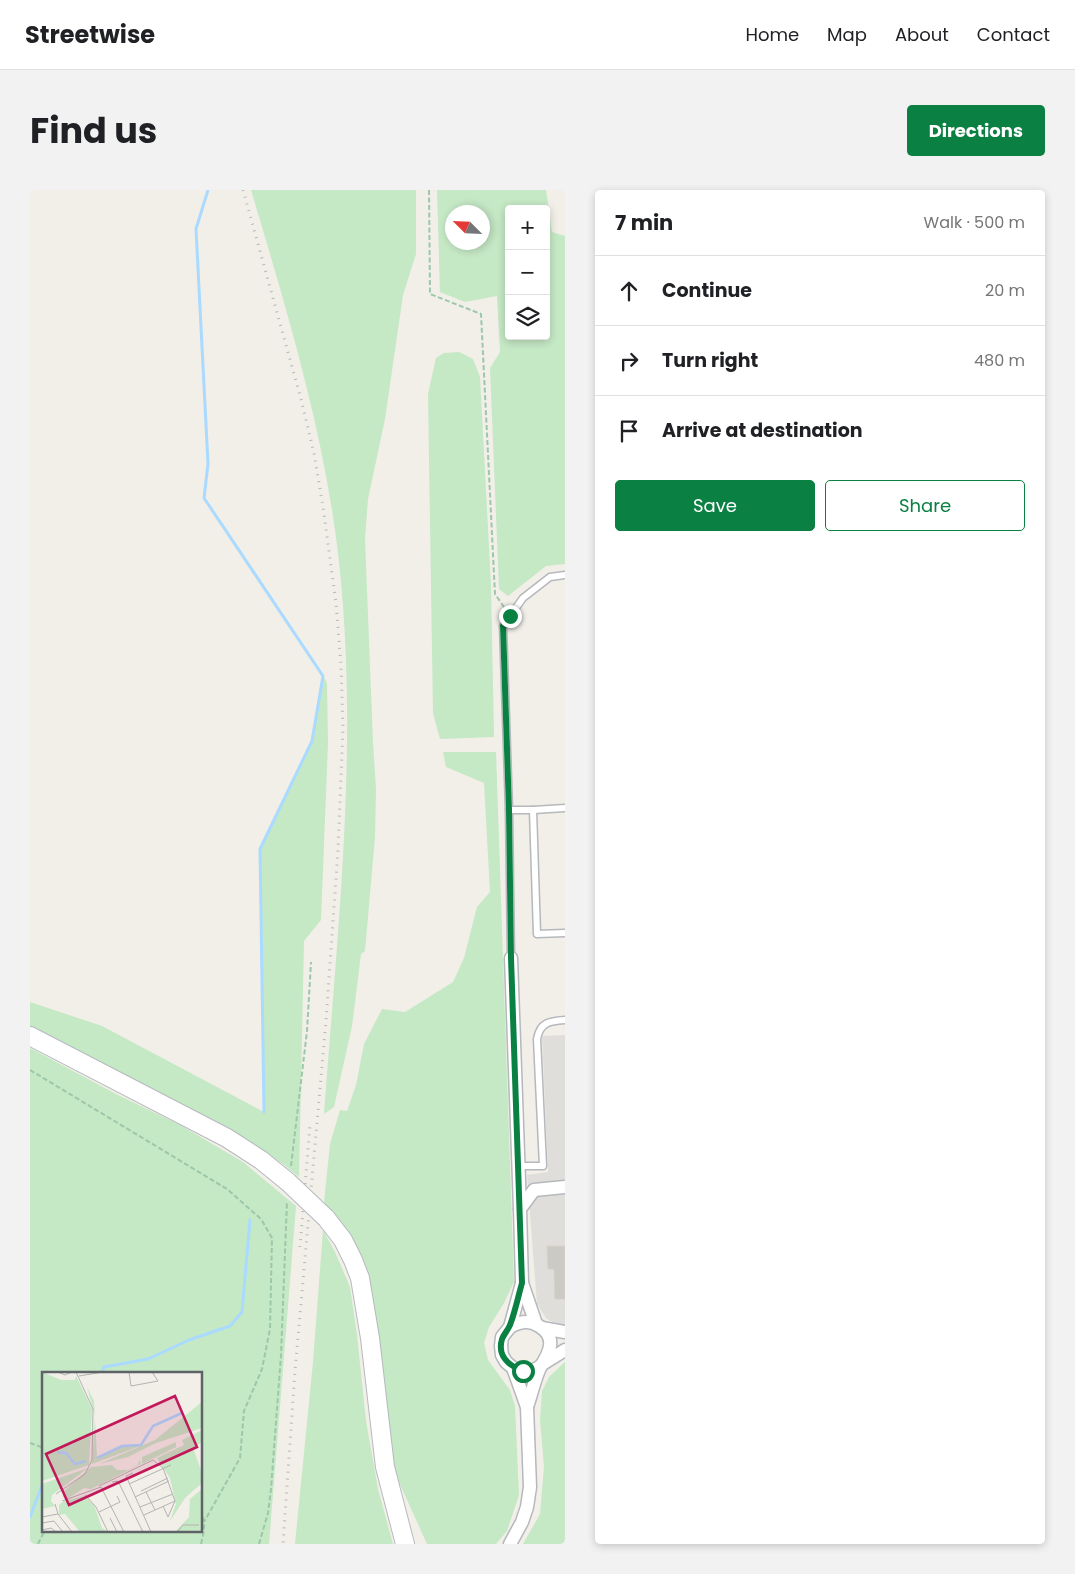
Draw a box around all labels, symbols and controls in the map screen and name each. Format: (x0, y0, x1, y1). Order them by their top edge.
text: Streetwise (25, 18, 155, 51)
text: Home (745, 22, 799, 47)
text: Map (827, 22, 867, 47)
text: About (895, 22, 949, 47)
text: Contact (977, 22, 1050, 47)
button: Directions (907, 105, 1045, 156)
text: Find us (30, 106, 157, 155)
north arrow (445, 205, 490, 250)
map controls (505, 205, 550, 340)
button: + (505, 205, 550, 250)
text: 7 min (615, 208, 673, 237)
text: Walk · 500 m (924, 211, 1025, 234)
button: − (505, 250, 550, 295)
icon: ahead (615, 277, 643, 305)
text: Continue (662, 277, 752, 304)
text: 20 m (985, 279, 1025, 302)
button: layers (505, 295, 550, 340)
icon: right (615, 347, 643, 375)
text: Turn right (662, 347, 758, 374)
text: 480 m (974, 349, 1025, 372)
icon: arrive (615, 417, 643, 445)
text: Arrive at destination (662, 417, 863, 444)
button: Save (615, 480, 815, 531)
button: Share (825, 480, 1025, 531)
route end (499, 605, 522, 628)
route start (512, 1360, 535, 1383)
inset map (42, 1372, 202, 1532)

